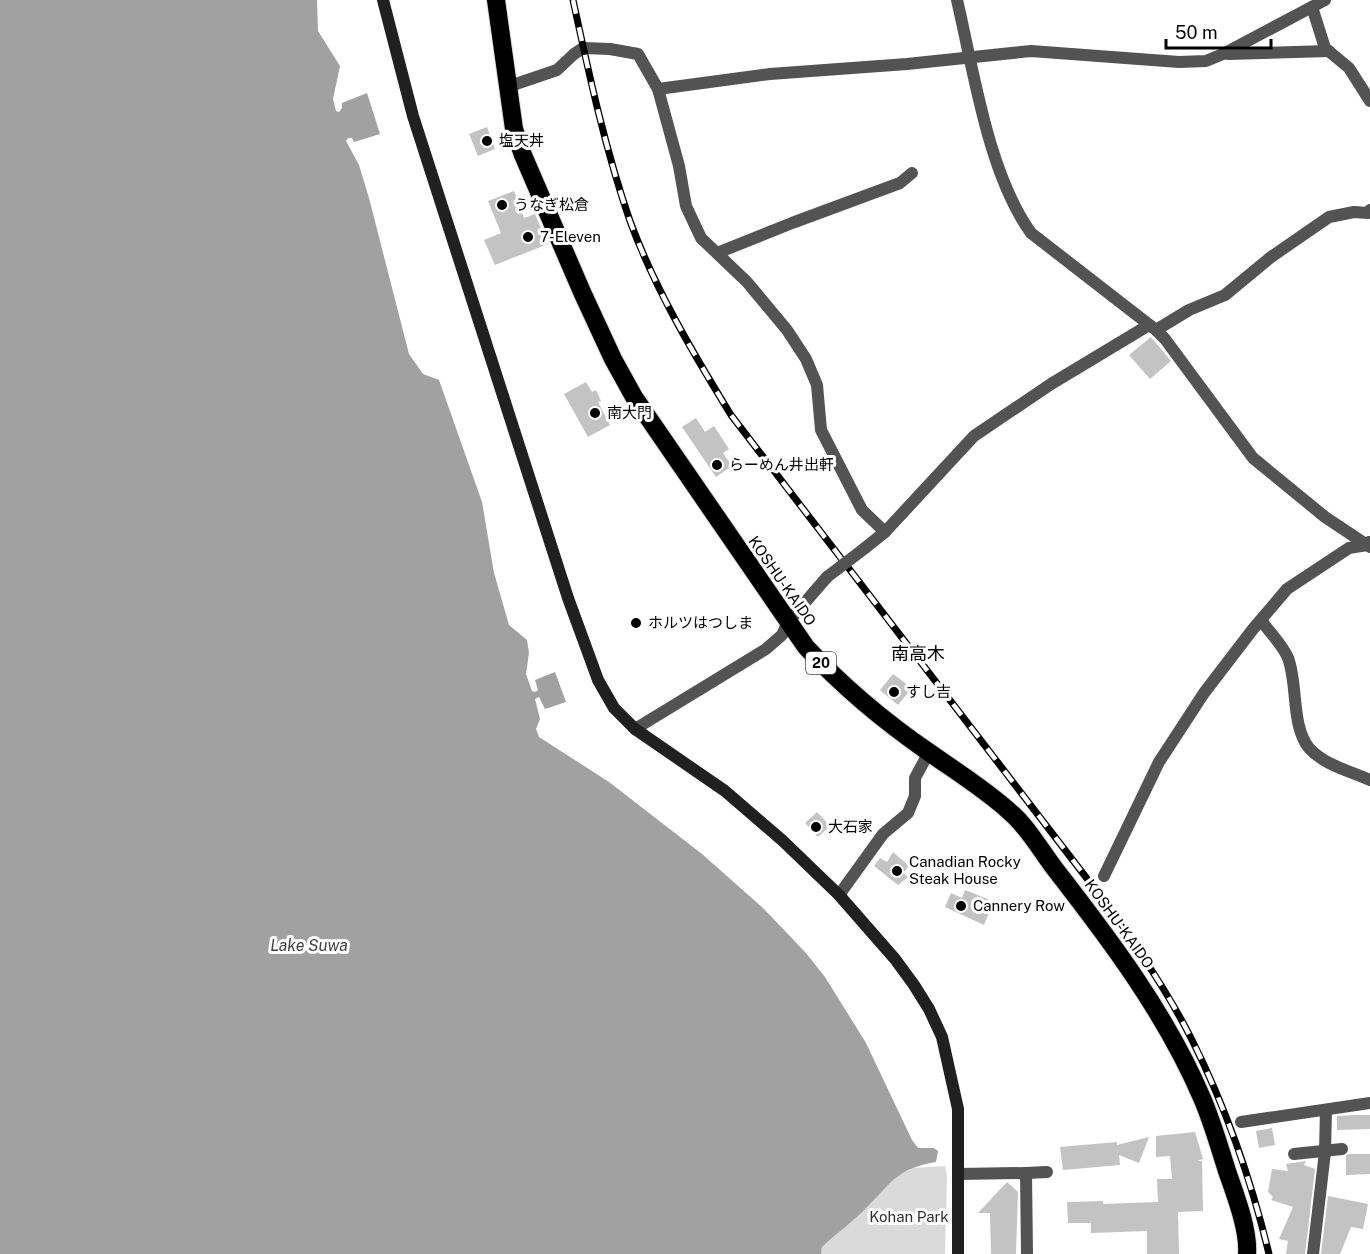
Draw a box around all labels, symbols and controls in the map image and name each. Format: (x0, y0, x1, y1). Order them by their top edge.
scale bar (1166, 12, 1271, 50)
text: 50 m (1175, 22, 1218, 43)
place label: 塩天丼 (499, 132, 544, 149)
marker: 塩天丼 (480, 134, 494, 148)
place label: うなぎ松倉 (514, 196, 589, 213)
marker: うなぎ松倉 (495, 198, 509, 212)
place label: 7-Eleven (540, 228, 601, 245)
marker: 7-Eleven (521, 230, 535, 244)
place label: 南大門 (607, 404, 652, 421)
marker: 南大門 (588, 406, 602, 420)
place label: らーめん井出軒 (729, 456, 834, 473)
marker: らーめん井出軒 (710, 458, 724, 472)
street label: KOSHU-KAIDO (745, 533, 820, 629)
place label: ホルツはつしま (648, 614, 753, 631)
marker: ホルツはつしま (629, 616, 643, 630)
district label: 南高木 (891, 643, 945, 664)
road number: 20 (806, 652, 836, 674)
place label: すし吉 (906, 683, 951, 700)
marker: すし吉 (887, 685, 901, 699)
place label: 大石家 (828, 818, 873, 835)
marker: 大石家 (809, 820, 823, 834)
place label: Canadian Rocky Steak House (909, 853, 1021, 887)
marker: Canadian Rocky Steak House (890, 864, 904, 878)
street label: KOSHU-KAIDO (1082, 876, 1157, 971)
place label: Cannery Row (973, 897, 1065, 914)
marker: Cannery Row (954, 899, 968, 913)
water label: Lake Suwa (270, 936, 348, 955)
park label: Kohan Park (869, 1208, 949, 1225)

